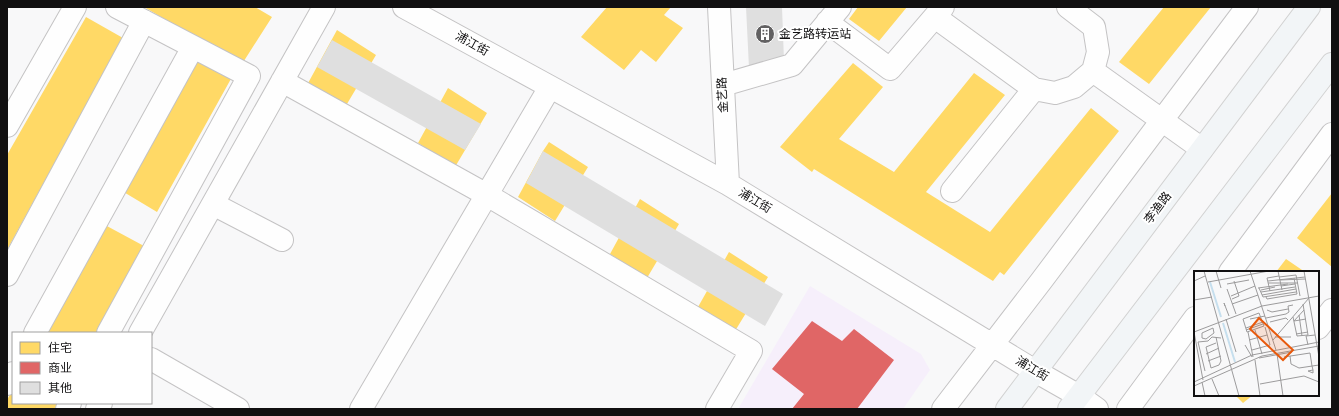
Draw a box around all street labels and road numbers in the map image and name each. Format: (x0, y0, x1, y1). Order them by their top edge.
street label: 浦江街 (452, 28, 492, 60)
street label: 金艺路 (714, 77, 732, 113)
street label: 浦江街 (735, 184, 775, 218)
street label: 李渔路 (1140, 189, 1176, 227)
street label: 浦江街 (1012, 352, 1052, 386)

